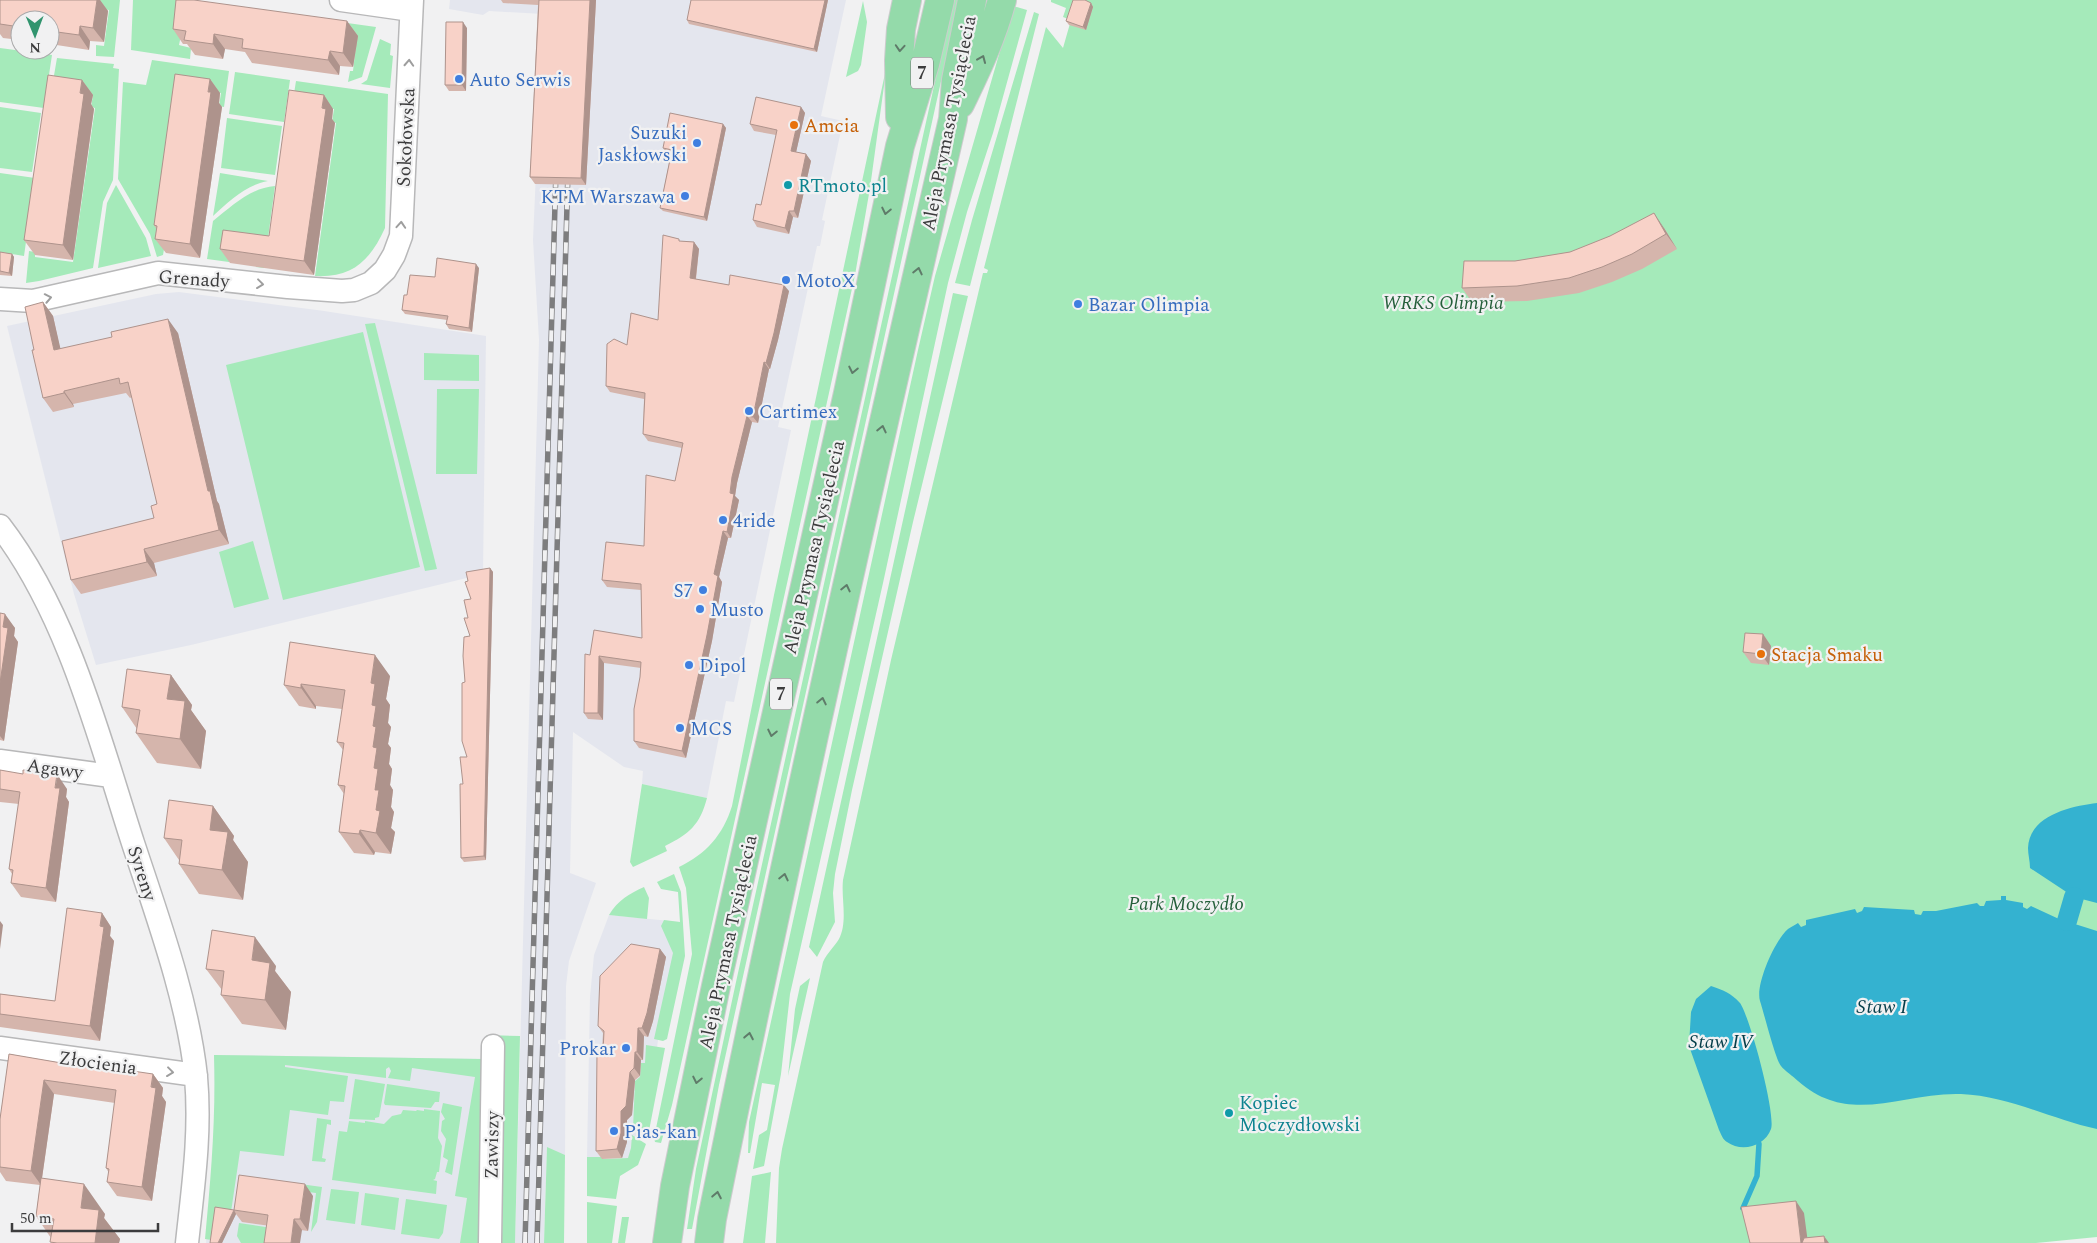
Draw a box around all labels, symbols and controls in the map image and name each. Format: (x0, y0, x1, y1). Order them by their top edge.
north arrow (10, 10, 60, 60)
street label: Aleja Prymasa Tysiąclecia (914, 12, 985, 233)
text: N (29, 37, 41, 58)
one-way arrow (894, 44, 905, 52)
one-way arrow (975, 55, 986, 64)
road number: 7 (911, 58, 933, 88)
one-way arrow (403, 59, 414, 67)
place label: Auto Serwis (469, 66, 571, 95)
marker: Auto Serwis (453, 73, 465, 85)
street label: Sokołowska (389, 86, 424, 187)
place label: Amcia (804, 112, 860, 141)
place label: Suzuki Jaskłowski (598, 119, 687, 170)
marker: Amcia (788, 119, 800, 131)
marker: Suzuki Jaskłowski (691, 137, 703, 149)
place label: RTmoto.pl (798, 172, 887, 201)
marker: RTmoto.pl (782, 179, 794, 191)
place label: KTM Warszawa (541, 183, 676, 212)
marker: KTM Warszawa (679, 190, 691, 202)
one-way arrow (881, 206, 892, 215)
one-way arrow (396, 221, 407, 229)
street label: Grenady (157, 263, 231, 297)
one-way arrow (912, 266, 923, 275)
place label: MotoX (796, 267, 856, 296)
marker: MotoX (780, 274, 792, 286)
one-way arrow (256, 278, 264, 289)
park label: WRKS Olimpia (1382, 289, 1504, 318)
place label: Bazar Olimpia (1088, 291, 1210, 320)
one-way arrow (44, 293, 53, 304)
marker: Bazar Olimpia (1072, 298, 1084, 310)
one-way arrow (848, 365, 858, 374)
place label: Cartimex (759, 398, 837, 427)
marker: Cartimex (743, 405, 755, 417)
one-way arrow (876, 425, 887, 434)
street label: Aleja Prymasa Tysiąclecia (776, 437, 853, 657)
place label: 4ride (733, 507, 776, 536)
marker: 4ride (717, 514, 729, 526)
place label: S7 (673, 577, 693, 606)
marker: S7 (697, 584, 709, 596)
one-way arrow (841, 584, 851, 592)
place label: Musto (710, 596, 764, 625)
marker: Musto (694, 603, 706, 615)
place label: Stacja Smaku (1771, 641, 1883, 670)
marker: Stacja Smaku (1755, 648, 1767, 660)
place label: Dipol (699, 652, 746, 681)
marker: Dipol (683, 659, 695, 671)
road number: 7 (770, 679, 792, 710)
one-way arrow (816, 697, 827, 705)
place label: MCS (690, 715, 732, 744)
marker: MCS (674, 722, 686, 734)
one-way arrow (767, 729, 778, 738)
street label: Agawy (25, 751, 86, 788)
street label: Aleja Prymasa Tysiąclecia (692, 832, 766, 1052)
street label: Syreny (119, 842, 164, 906)
one-way arrow (778, 872, 789, 881)
park label: Park Moczydło (1128, 890, 1244, 919)
water label: Staw I (1857, 992, 1908, 1022)
water label: Staw IV (1689, 1027, 1754, 1057)
one-way arrow (743, 1031, 754, 1040)
place label: Prokar (559, 1035, 616, 1064)
marker: Prokar (620, 1042, 632, 1054)
street label: Złocienia (57, 1044, 139, 1083)
one-way arrow (166, 1066, 174, 1077)
one-way arrow (692, 1076, 703, 1085)
place label: Kopiec Moczydłowski (1239, 1089, 1360, 1140)
marker: Kopiec Moczydłowski (1223, 1107, 1235, 1119)
street label: Zawiszy (477, 1110, 508, 1179)
place label: Pias-kan (624, 1118, 697, 1147)
marker: Pias-kan (608, 1125, 620, 1137)
one-way arrow (711, 1190, 722, 1199)
scale bar (12, 1200, 159, 1232)
text: 50 m (20, 1207, 52, 1230)

